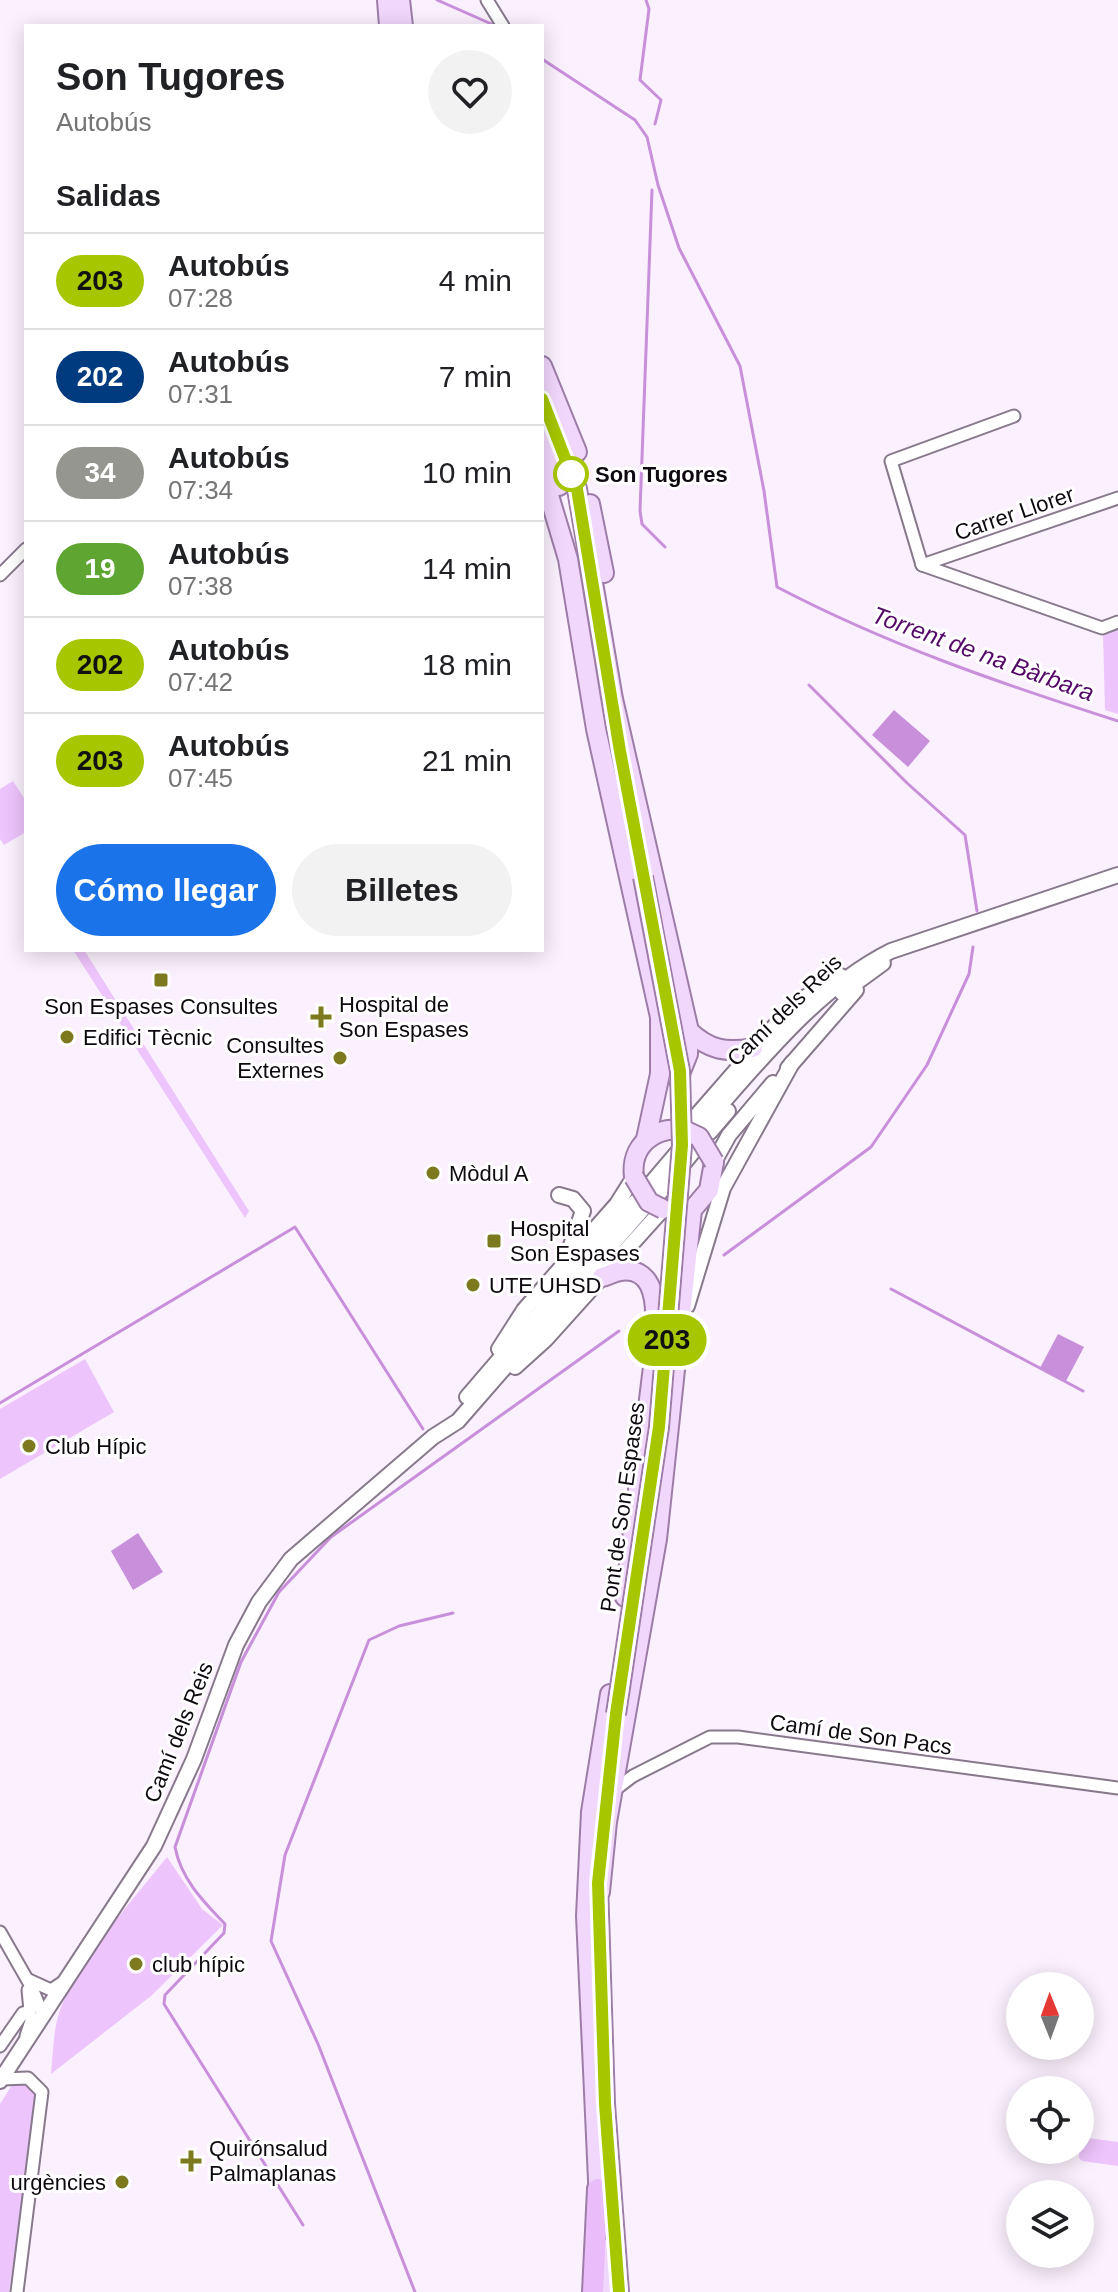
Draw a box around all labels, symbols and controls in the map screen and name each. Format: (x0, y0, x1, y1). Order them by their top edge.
button: heart (428, 50, 512, 134)
text: Son Tugores (56, 56, 285, 98)
text: Autobús (56, 107, 151, 137)
text: Salidas (56, 179, 161, 212)
text: Autobús (168, 249, 290, 282)
text: 4 min (439, 264, 512, 297)
text: 203 (77, 265, 123, 296)
text: 07:28 (168, 283, 233, 313)
text: Autobús (168, 345, 290, 378)
text: 7 min (439, 360, 512, 393)
text: 202 (77, 361, 123, 392)
text: 07:31 (168, 379, 233, 409)
text: Autobús (168, 441, 290, 474)
text: 10 min (422, 456, 512, 489)
text: 34 (84, 457, 116, 488)
marker: Son Tugores (554, 457, 588, 491)
place label: Son Tugores (595, 462, 728, 487)
text: 07:34 (168, 475, 233, 505)
street label: Carrer Llorer (951, 481, 1077, 546)
text: Autobús (168, 537, 290, 570)
text: 14 min (422, 552, 512, 585)
text: 19 (84, 553, 116, 584)
text: 07:38 (168, 571, 233, 601)
water label: Torrent de na Bàrbara (869, 601, 1098, 706)
text: Autobús (168, 633, 290, 666)
text: 18 min (422, 648, 512, 681)
text: 202 (77, 649, 123, 680)
text: 07:42 (168, 667, 233, 697)
text: Autobús (168, 729, 290, 762)
text: 21 min (422, 744, 512, 777)
text: 203 (77, 745, 123, 776)
text: 07:45 (168, 763, 233, 793)
button: Cómo llegar (56, 844, 276, 936)
button: Billetes (292, 844, 512, 936)
street label: Camí dels Reis (722, 950, 847, 1071)
marker: Son Espases Consultes (152, 971, 170, 989)
place label: Hospital de Son Espases (339, 992, 469, 1042)
place label: Son Espases Consultes (44, 994, 278, 1019)
marker: Hospital de Son Espases (310, 1006, 332, 1028)
place label: Edifici Tècnic (83, 1025, 212, 1050)
marker: Edifici Tècnic (58, 1028, 76, 1046)
place label: Consultes Externes (226, 1033, 324, 1083)
marker: Consultes Externes (331, 1049, 349, 1067)
place label: Mòdul A (449, 1161, 529, 1186)
marker: Mòdul A (424, 1164, 442, 1182)
place label: Hospital Son Espases (510, 1216, 640, 1266)
marker: Hospital Son Espases (485, 1232, 503, 1250)
place label: UTE UHSD (489, 1273, 601, 1298)
marker: UTE UHSD (464, 1276, 482, 1294)
line badge: 203 (621, 1314, 713, 1366)
text: 203 (644, 1324, 690, 1355)
street label: Pont de Son Espases (595, 1401, 650, 1614)
place label: Club Hípic (45, 1434, 146, 1459)
marker: Club Hípic (20, 1437, 38, 1455)
street label: Camí dels Reis (139, 1658, 218, 1806)
street label: Camí de Son Pacs (768, 1709, 953, 1760)
place label: club hípic (152, 1952, 245, 1977)
marker: club hípic (127, 1955, 145, 1973)
north arrow (1006, 1972, 1094, 2060)
map controls (1006, 1972, 1094, 2268)
button: locate (1006, 2076, 1094, 2164)
place label: Quirónsalud Palmaplanas (209, 2136, 336, 2186)
marker: Quirónsalud Palmaplanas (180, 2150, 202, 2172)
place label: urgències (11, 2170, 106, 2195)
marker: urgències (113, 2173, 131, 2191)
button: layers (1006, 2180, 1094, 2268)

